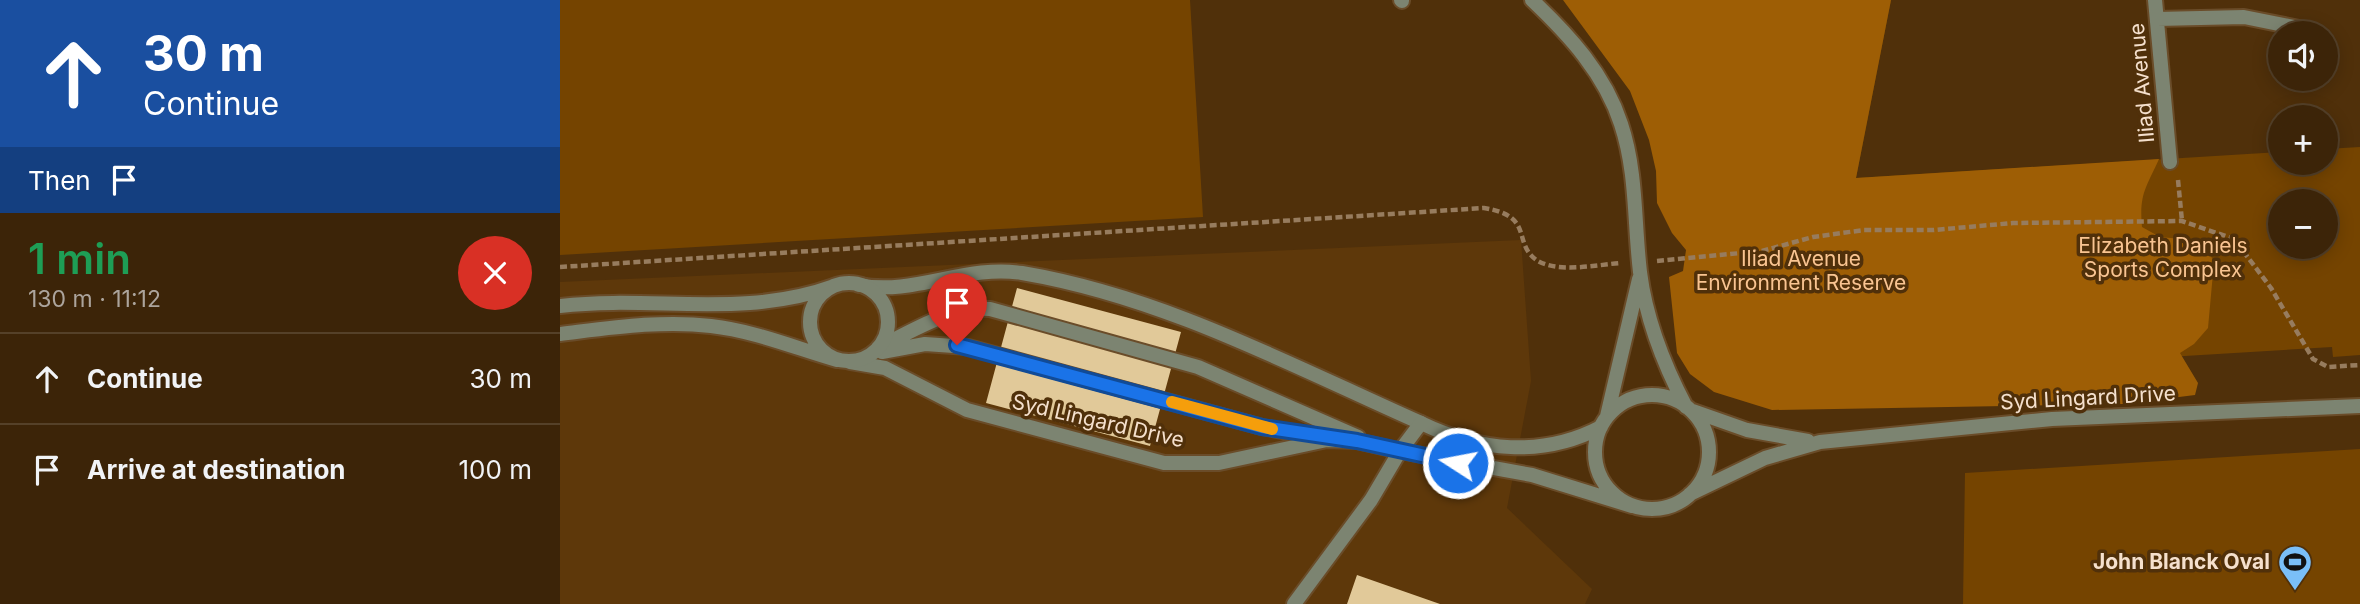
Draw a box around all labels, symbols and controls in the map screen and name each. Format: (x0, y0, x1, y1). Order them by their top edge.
map controls (2268, 21, 2338, 259)
button: sound (2268, 21, 2338, 91)
street label: Iliad Avenue (2124, 22, 2159, 144)
text: 30 m (143, 24, 264, 83)
icon: ahead (28, 28, 119, 119)
text: Continue (143, 84, 279, 123)
button: + (2268, 105, 2338, 175)
icon: arrive (105, 161, 143, 199)
text: Then (28, 165, 91, 196)
button: − (2268, 189, 2338, 259)
text: 1 min (28, 233, 131, 284)
park label: Elizabeth Daniels Sports Complex (2078, 233, 2248, 282)
button: close (458, 236, 532, 310)
park label: Iliad Avenue Environment Reserve (1696, 246, 1906, 295)
pin (927, 273, 987, 345)
icon: arrive (938, 284, 976, 322)
text: 130 m · 11:12 (28, 285, 161, 313)
icon: ahead (28, 360, 66, 398)
text: Continue (87, 363, 203, 394)
text: 30 m (469, 363, 532, 394)
street label: Syd Lingard Drive (1999, 380, 2177, 415)
street label: Syd Lingard Drive (1010, 389, 1187, 453)
position arrow (1421, 426, 1495, 500)
icon: arrive (28, 451, 66, 489)
text: Arrive at destination (87, 454, 346, 485)
text: 100 m (459, 454, 532, 485)
sports icon: John Blanck Oval (2276, 543, 2314, 592)
place label: John Blanck Oval (2093, 549, 2270, 574)

